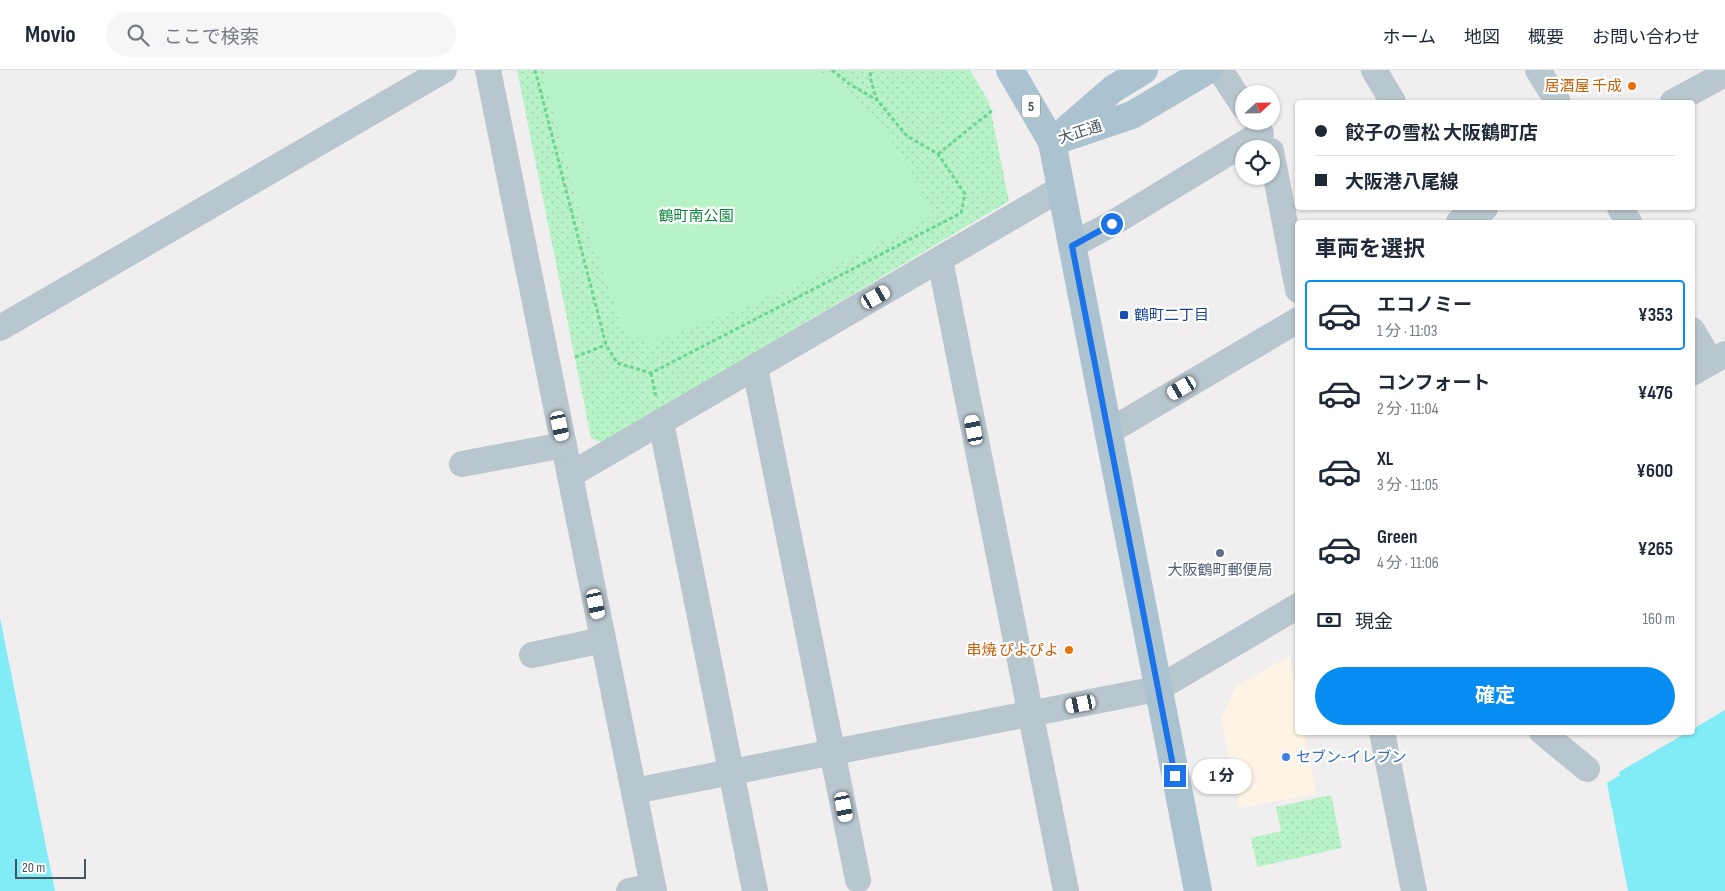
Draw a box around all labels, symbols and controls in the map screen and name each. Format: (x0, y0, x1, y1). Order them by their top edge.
search box (106, 12, 456, 57)
text: Movio (25, 20, 76, 49)
icon: search (124, 21, 152, 49)
text: ここで検索 (164, 26, 259, 49)
text: ホーム (1383, 27, 1436, 48)
text: 地図 (1464, 27, 1500, 48)
text: 概要 (1528, 27, 1564, 48)
text: お問い合わせ (1592, 27, 1700, 48)
place label: 居酒屋 千成 (1545, 77, 1622, 96)
marker: 居酒屋 千成 (1626, 80, 1638, 92)
north arrow (1235, 85, 1280, 130)
map controls (1235, 85, 1280, 185)
road number: 5 (1022, 94, 1040, 118)
street label: 大正通 (1056, 116, 1104, 148)
text: 餃子の雪松 大阪鶴町店 (1345, 122, 1538, 145)
button: locate (1235, 140, 1280, 185)
text: 大阪港八尾線 (1345, 171, 1459, 194)
park label: 鶴町南公園 (658, 207, 734, 226)
route start (1101, 213, 1123, 235)
text: 車両を選択 (1315, 236, 1425, 263)
car (859, 283, 892, 311)
icon: car (1317, 293, 1362, 338)
text: エコノミー (1377, 294, 1472, 317)
text: ¥353 (1638, 304, 1673, 327)
place label: 鶴町二丁目 (1134, 306, 1209, 325)
marker: 鶴町二丁目 (1118, 309, 1130, 321)
text: 1 分 · 11:03 (1377, 322, 1437, 341)
icon: car (1317, 371, 1362, 416)
text: コンフォート (1377, 372, 1490, 395)
car (1165, 374, 1198, 402)
text: ¥476 (1638, 382, 1673, 405)
text: 2 分 · 11:04 (1377, 400, 1438, 419)
car (549, 410, 570, 442)
car (963, 414, 984, 446)
text: XL (1377, 448, 1393, 471)
icon: car (1317, 449, 1362, 494)
text: ¥600 (1636, 460, 1673, 483)
text: 3 分 · 11:05 (1377, 476, 1438, 495)
text: Green (1377, 526, 1417, 549)
icon: car (1317, 527, 1362, 572)
text: ¥265 (1638, 538, 1673, 561)
marker: 大阪鶴町郵便局 (1214, 547, 1226, 559)
text: 4 分 · 11:06 (1377, 554, 1439, 573)
place label: 大阪鶴町郵便局 (1167, 561, 1273, 580)
car (585, 588, 606, 620)
icon: cash (1315, 606, 1343, 634)
text: 160 m (1642, 610, 1675, 629)
text: 現金 (1355, 611, 1393, 634)
place label: 串焼 ぴよぴよ (967, 641, 1059, 660)
marker: 串焼 ぴよぴよ (1063, 644, 1075, 656)
button: 確定 (1315, 667, 1675, 725)
car (1064, 694, 1097, 714)
place label: セブン-イレブン (1296, 748, 1407, 767)
marker: セブン-イレブン (1280, 751, 1292, 763)
callout: 1 分 (1192, 758, 1252, 794)
route end (1164, 765, 1186, 787)
text: 1 分 (1210, 767, 1234, 786)
car (833, 791, 854, 823)
scale bar (15, 856, 86, 879)
text: 20 m (22, 859, 45, 876)

